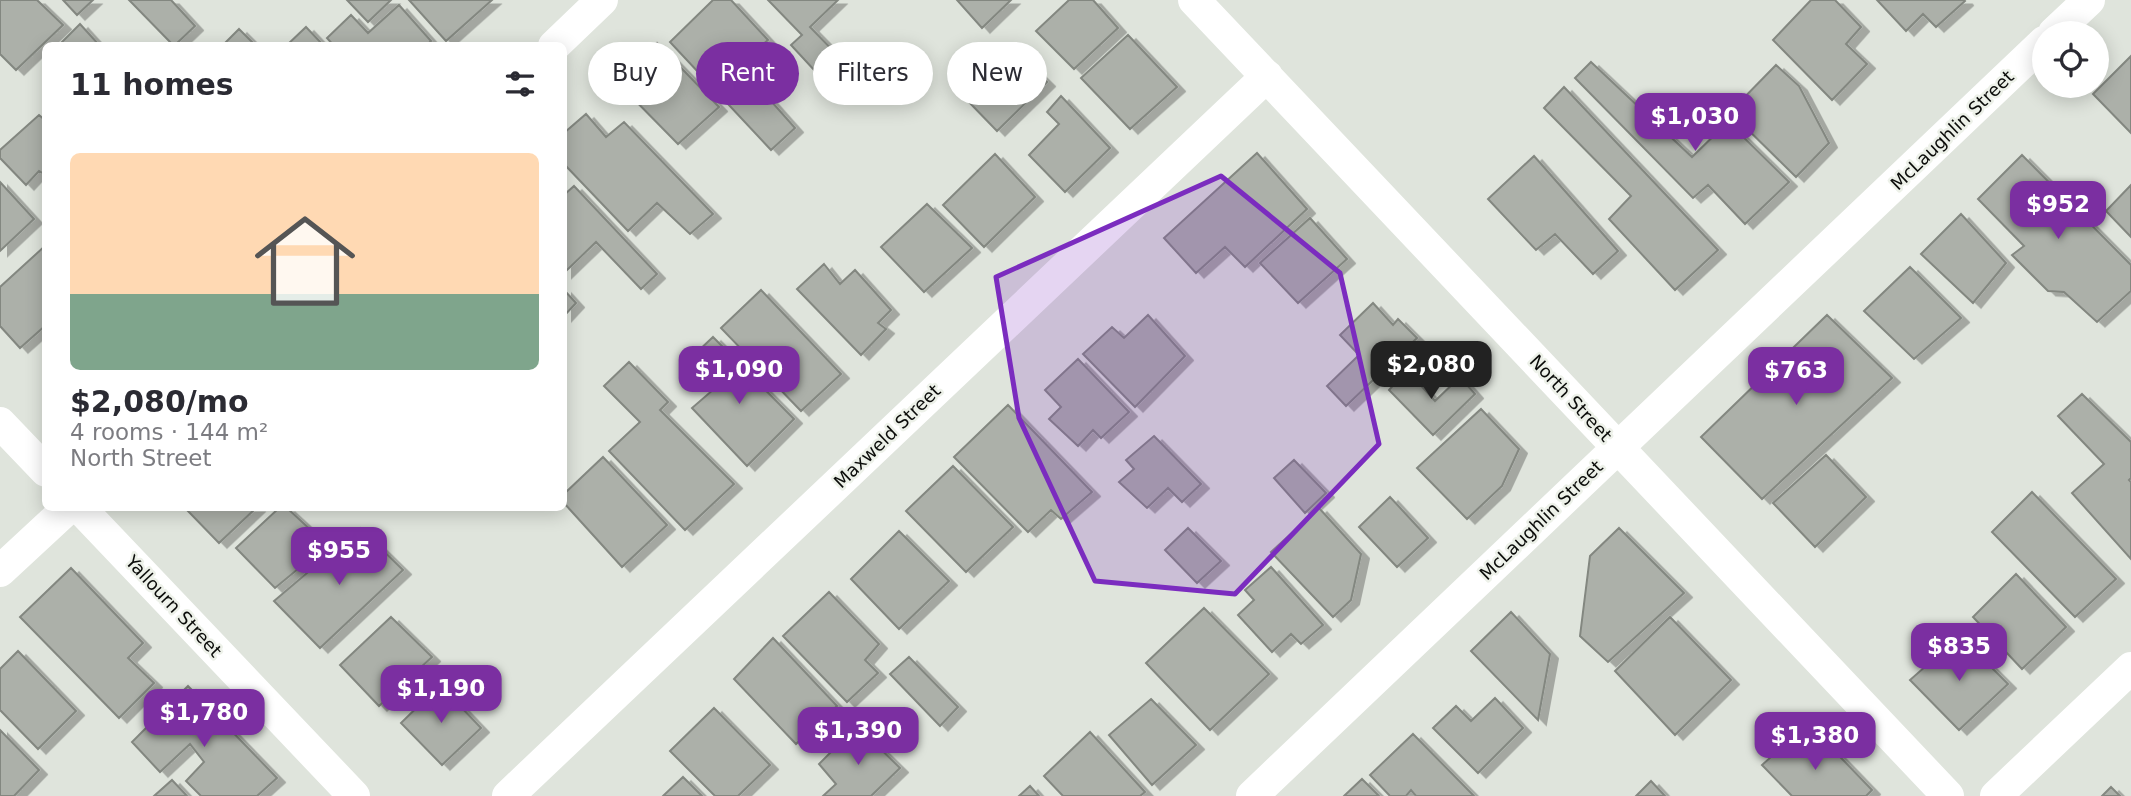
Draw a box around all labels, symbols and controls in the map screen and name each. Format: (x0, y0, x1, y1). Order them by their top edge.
map controls (2032, 21, 2109, 98)
button: locate (2032, 21, 2109, 98)
chip: Buy (588, 42, 682, 105)
chip: Rent (696, 42, 799, 105)
chip: Filters (813, 42, 933, 105)
chip: New (947, 42, 1047, 105)
icon: filters (501, 65, 539, 103)
street label: McLaughlin Street (1886, 66, 2018, 194)
text: 11 homes (70, 67, 234, 102)
pin: $1,030 (1638, 94, 1752, 153)
text: $1,030 (1651, 103, 1739, 129)
pin: $952 (2017, 182, 2099, 241)
text: $952 (2026, 191, 2090, 217)
icon: home (242, 198, 368, 324)
pin: $2,080 (1374, 342, 1488, 401)
pin: $1,090 (682, 346, 796, 406)
pin: $763 (1755, 348, 1837, 407)
street label: North Street (1526, 350, 1616, 446)
text: $2,080 (1387, 351, 1475, 377)
text: $1,090 (695, 356, 783, 382)
text: $763 (1764, 357, 1828, 383)
street label: Maxweld Street (829, 380, 945, 492)
text: $2,080/mo (70, 384, 249, 419)
text: 4 rooms · 144 m² (70, 419, 268, 445)
text: North Street (70, 445, 212, 471)
street label: McLaughlin Street (1475, 456, 1607, 584)
pin: $955 (298, 528, 380, 587)
text: $955 (307, 537, 371, 563)
street label: Yallourn Street (121, 550, 226, 661)
pin: $835 (1918, 624, 2000, 683)
text: $835 (1927, 633, 1991, 659)
pin: $1,190 (384, 666, 498, 725)
text: $1,190 (397, 675, 485, 701)
pin: $1,780 (147, 690, 261, 749)
text: $1,780 (160, 699, 248, 725)
pin: $1,390 (801, 708, 915, 767)
pin: $1,380 (1758, 712, 1872, 772)
text: $1,390 (814, 717, 902, 743)
text: $1,380 (1771, 722, 1859, 748)

